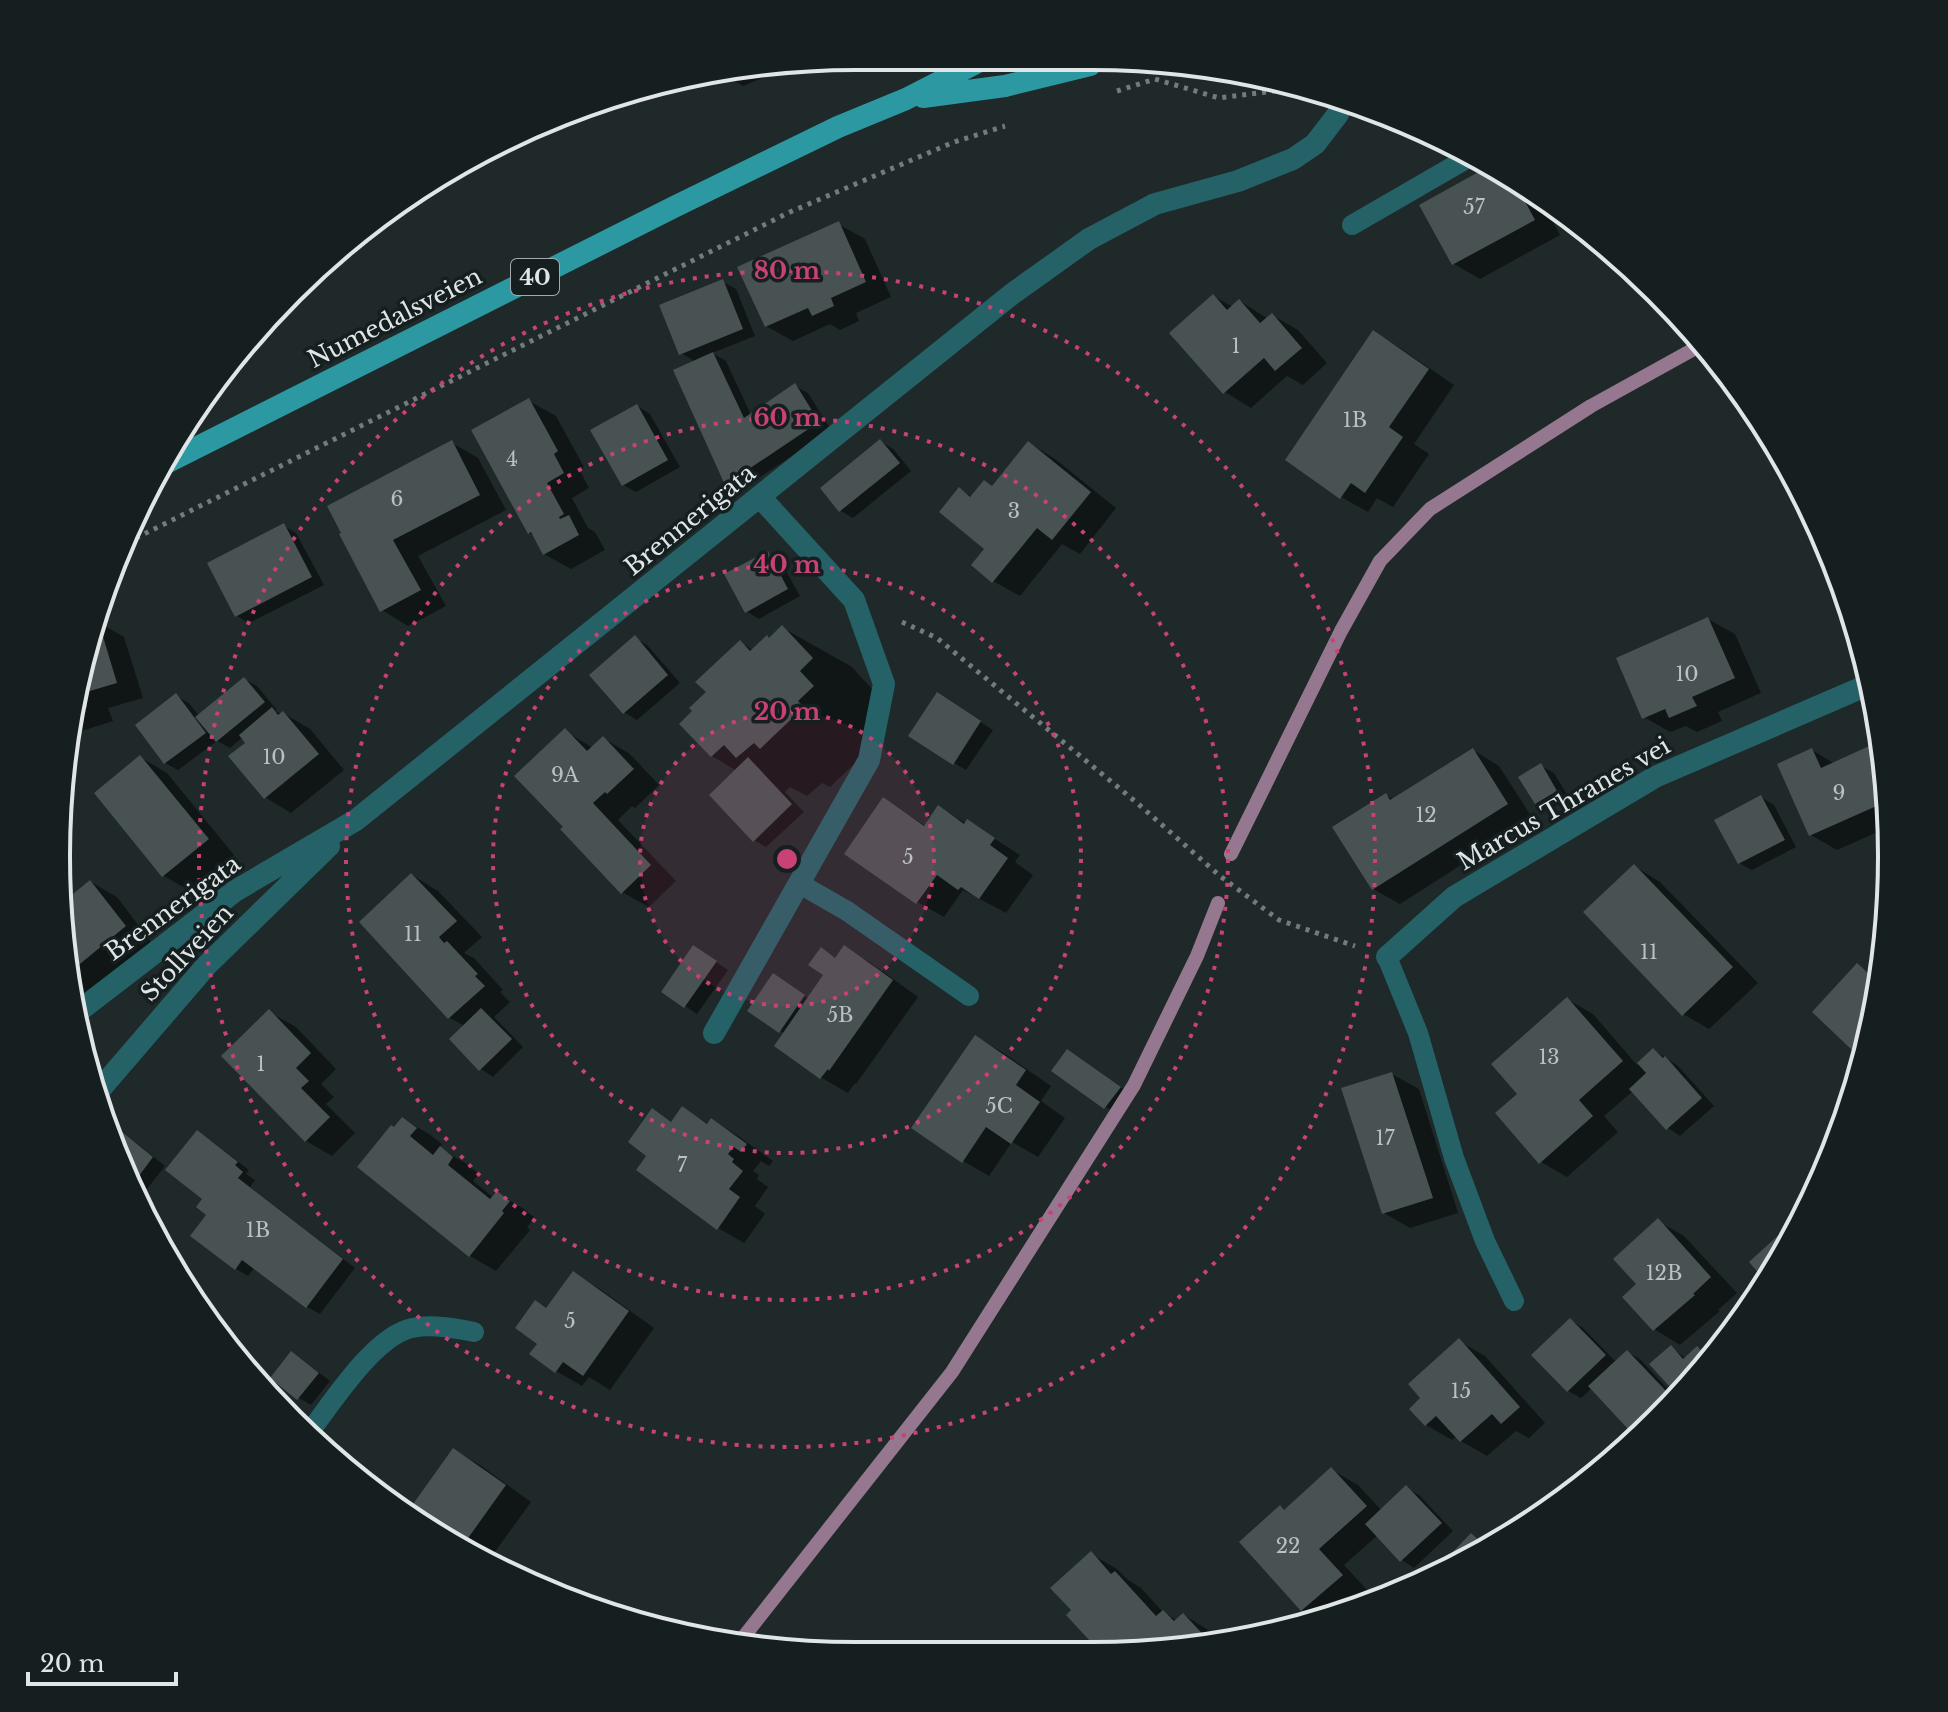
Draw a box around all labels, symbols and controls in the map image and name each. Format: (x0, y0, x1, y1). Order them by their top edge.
house number: 57 (1463, 195, 1486, 219)
text: 80 m (754, 256, 821, 285)
road number: 40 (511, 259, 559, 295)
street label: Numedalsveien (303, 261, 486, 374)
house number: 1 (1232, 334, 1240, 358)
text: 60 m (753, 403, 821, 432)
house number: 1B (1343, 408, 1367, 432)
house number: 4 (506, 447, 518, 471)
street label: Brennerigata (618, 458, 761, 581)
house number: 6 (391, 487, 403, 511)
house number: 3 (1008, 499, 1020, 523)
text: 40 m (754, 550, 821, 579)
house number: 10 (1675, 662, 1699, 686)
text: 20 m (754, 697, 821, 726)
street label: Marcus Thranes vei (1452, 731, 1675, 876)
house number: 10 (262, 745, 286, 769)
house number: 9A (551, 763, 580, 787)
house number: 9 (1833, 781, 1845, 805)
house number: 12 (1415, 803, 1437, 827)
centre of rings (773, 845, 801, 873)
house number: 5 (902, 845, 914, 869)
street label: Brennerigata (100, 848, 246, 966)
street label: Stollveien (134, 898, 239, 1007)
house number: 11 (404, 922, 422, 946)
house number: 11 (1640, 940, 1658, 964)
house number: 5B (827, 1003, 853, 1027)
house number: 13 (1538, 1045, 1560, 1069)
house number: 1 (257, 1052, 265, 1076)
house number: 5C (985, 1094, 1013, 1118)
house number: 17 (1376, 1126, 1395, 1150)
house number: 7 (677, 1153, 688, 1177)
house number: 1B (246, 1218, 270, 1242)
house number: 12B (1646, 1261, 1682, 1285)
house number: 5 (564, 1309, 576, 1333)
house number: 15 (1451, 1379, 1471, 1403)
house number: 22 (1276, 1534, 1300, 1558)
scale bar (28, 1636, 176, 1686)
text: 20 m (40, 1649, 105, 1678)

